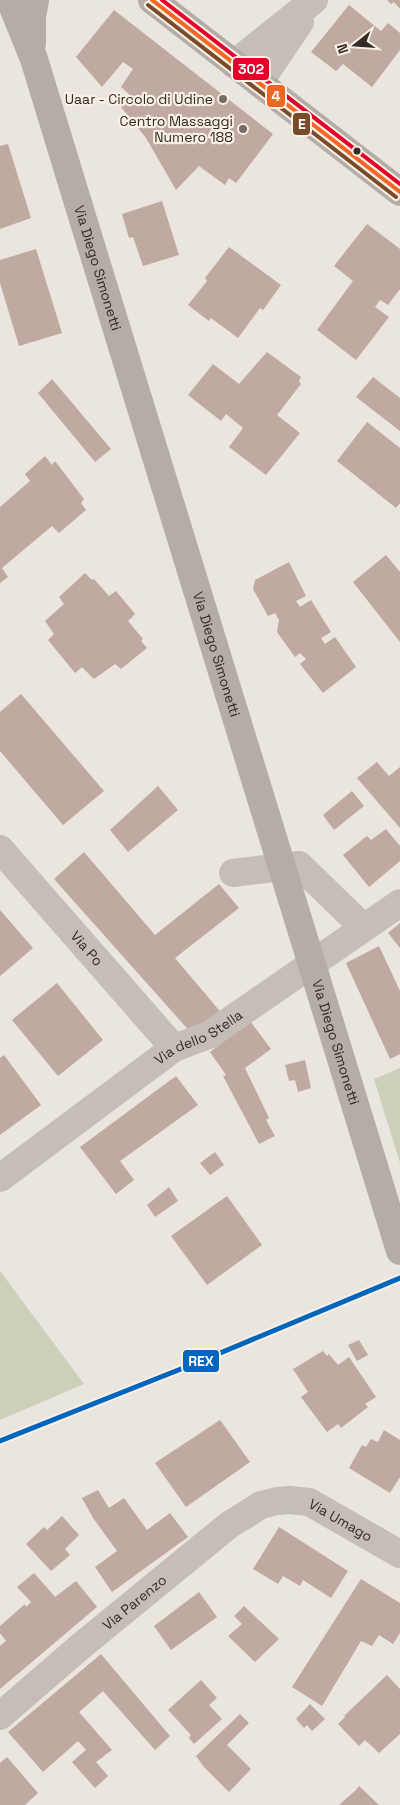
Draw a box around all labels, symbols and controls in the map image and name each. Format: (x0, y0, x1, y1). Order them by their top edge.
north arrow (330, 20, 380, 70)
text: N (333, 42, 353, 56)
line badge: 302 (232, 57, 270, 81)
text: 302 (238, 60, 264, 78)
line badge: 4 (266, 84, 286, 108)
text: 4 (272, 87, 281, 105)
place label: Uaar - Circolo di Udine (65, 90, 213, 108)
marker: Uaar - Circolo di Udine (217, 93, 229, 105)
place label: Centro Massaggi Numero 188 (120, 112, 233, 146)
line badge: E (292, 112, 311, 136)
text: E (298, 115, 306, 133)
marker: Centro Massaggi Numero 188 (237, 123, 249, 135)
unlabelled marker (352, 146, 362, 156)
street label: Via Diego Simonetti (70, 203, 126, 333)
street label: Via Diego Simonetti (189, 589, 244, 719)
street label: Via Po (67, 927, 107, 970)
street label: Via Diego Simonetti (308, 977, 364, 1107)
street label: Via dello Stella (151, 1006, 246, 1069)
line badge: REX (182, 1349, 220, 1373)
text: REX (188, 1352, 214, 1370)
street label: Via Umago (305, 1495, 376, 1545)
street label: Via Parenzo (99, 1571, 170, 1634)

